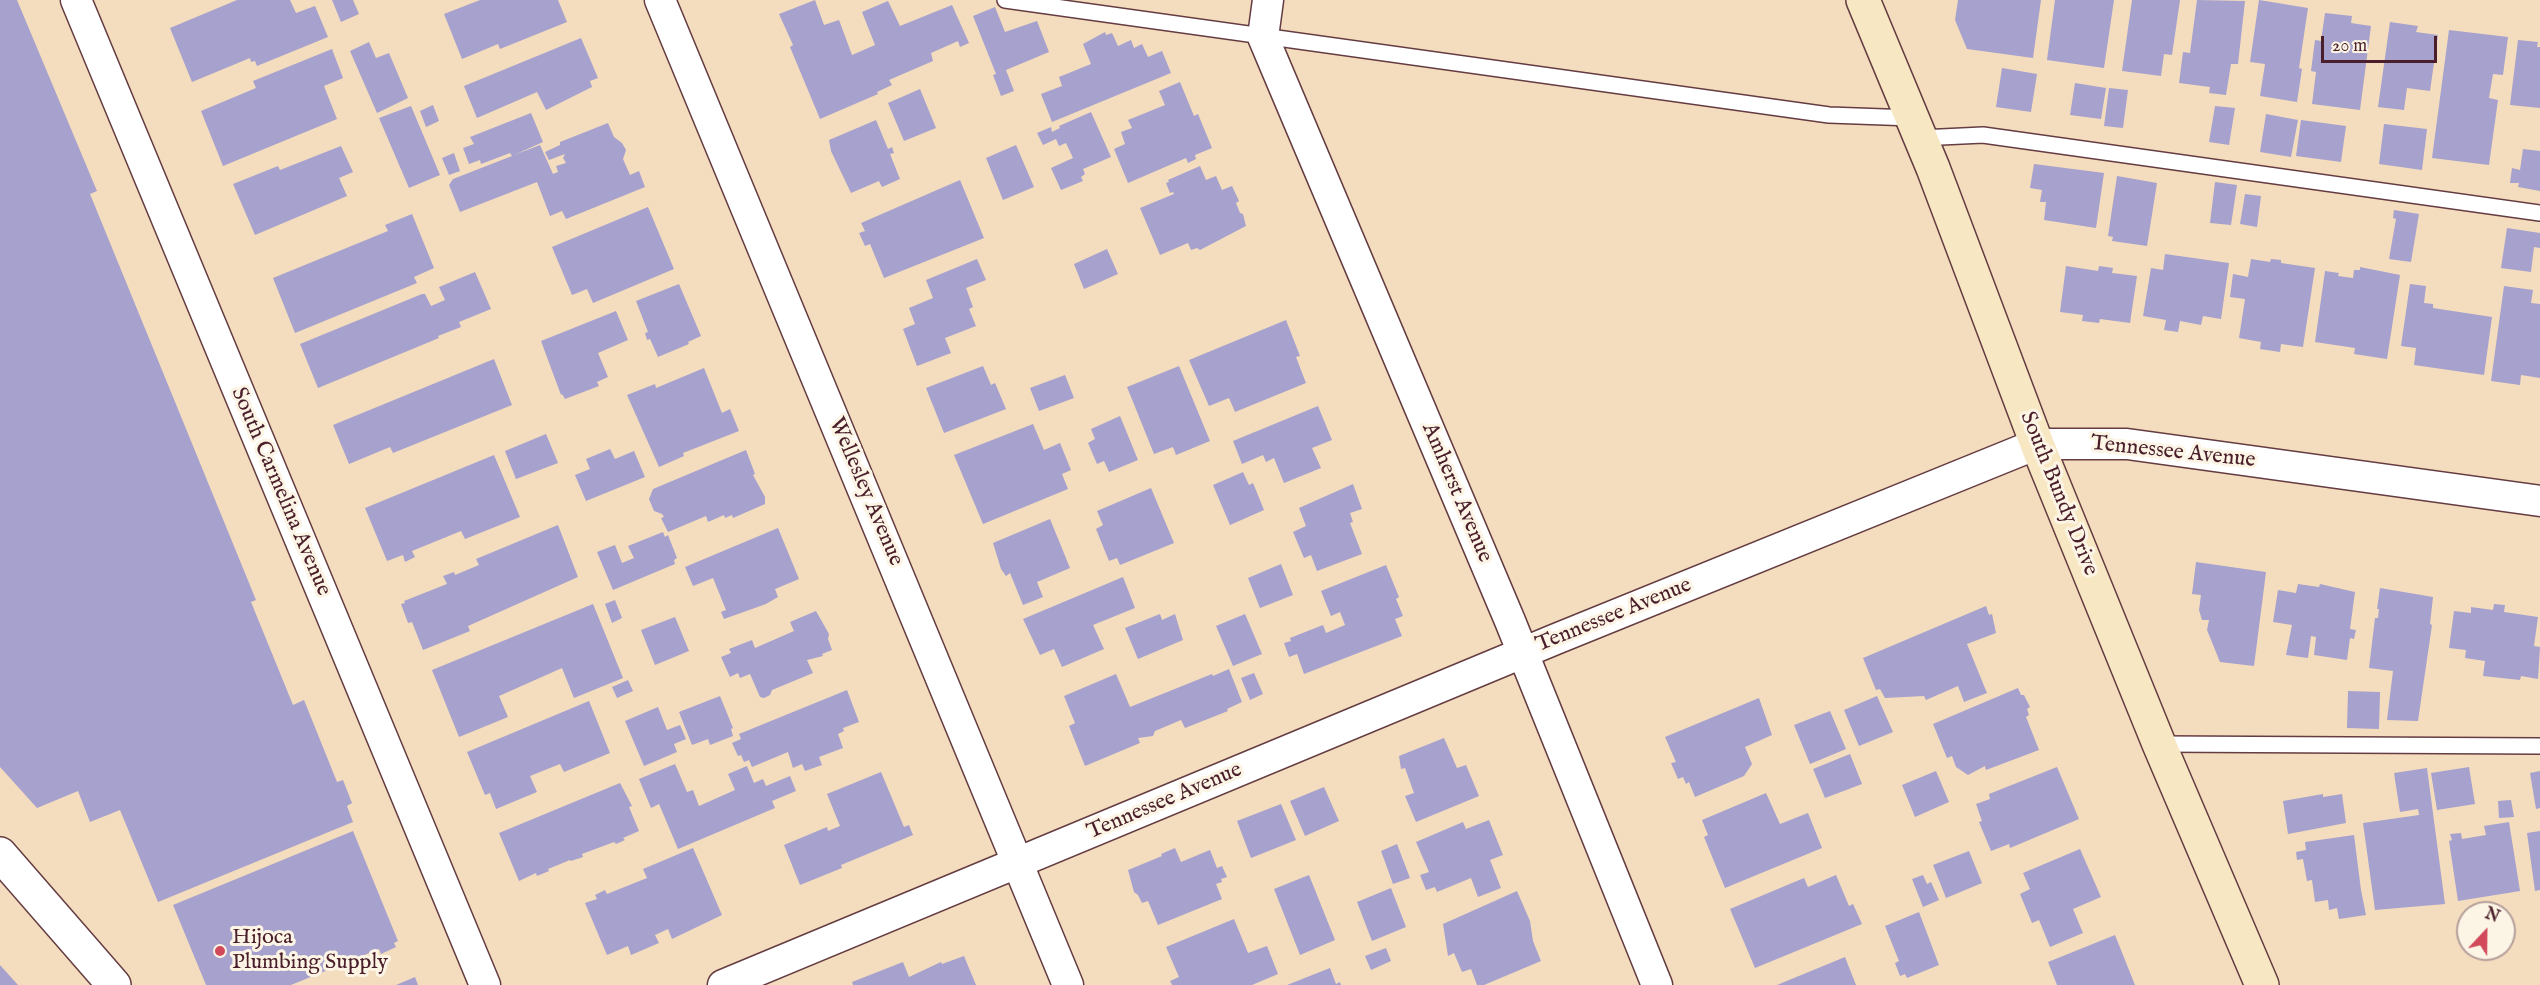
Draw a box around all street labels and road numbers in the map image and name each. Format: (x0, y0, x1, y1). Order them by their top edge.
street label: South Carmelina Avenue (224, 384, 336, 600)
street label: South Bundy Drive (2013, 408, 2103, 580)
street label: Wellesley Avenue (822, 414, 908, 570)
street label: Amherst Avenue (1415, 419, 1497, 567)
street label: Tennessee Avenue (2089, 431, 2257, 475)
street label: Tennessee Avenue (1532, 573, 1696, 659)
street label: Tennessee Avenue (1084, 758, 1246, 846)

